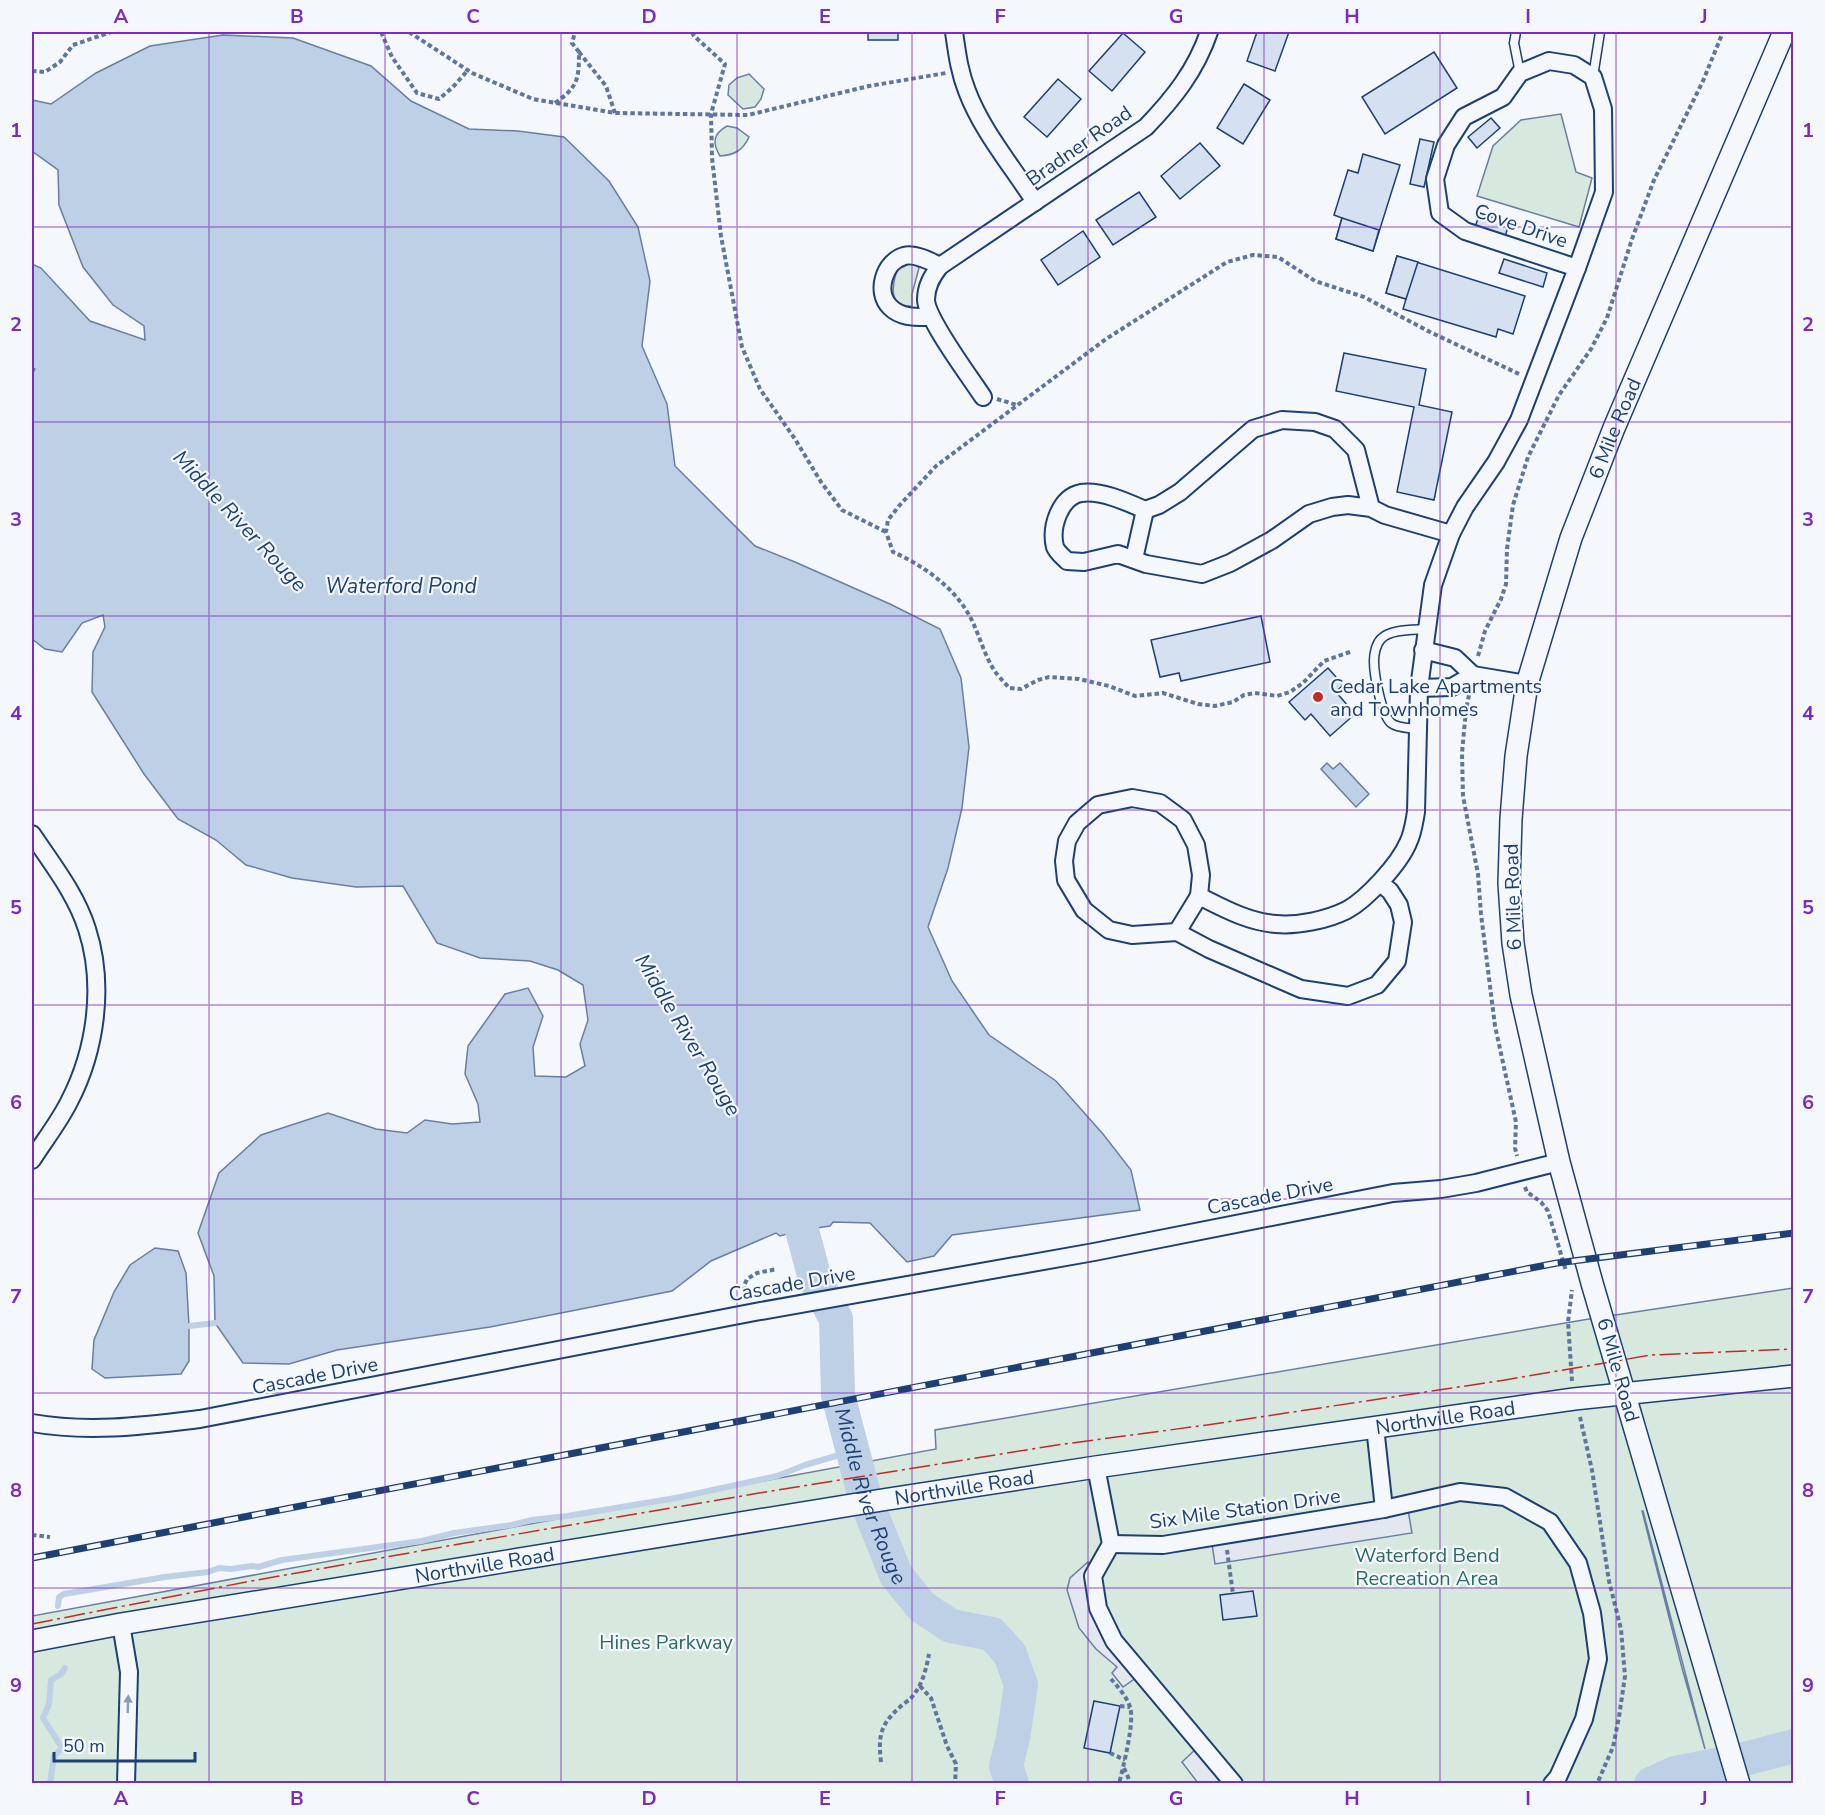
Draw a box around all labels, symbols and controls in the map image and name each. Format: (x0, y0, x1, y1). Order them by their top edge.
text: A (114, 3, 129, 30)
text: B (290, 3, 304, 30)
text: C (466, 3, 480, 30)
text: D (641, 3, 657, 30)
text: E (819, 3, 831, 30)
text: F (994, 3, 1006, 30)
text: G (1169, 3, 1183, 30)
text: H (1344, 3, 1360, 30)
text: I (1525, 3, 1531, 30)
text: J (1699, 3, 1708, 30)
street label: Bradner Road (1021, 99, 1137, 193)
text: 1 (10, 117, 22, 144)
text: 1 (1802, 117, 1814, 144)
street label: Cove Drive (1471, 197, 1571, 255)
text: 2 (10, 311, 22, 338)
text: 2 (1802, 311, 1814, 338)
street label: 6 Mile Road (1582, 374, 1647, 483)
water label: Middle River Rouge (167, 444, 313, 598)
text: 3 (10, 506, 22, 533)
text: 3 (1802, 506, 1814, 533)
water label: Waterford Pond (325, 572, 478, 600)
place label: Cedar Lake Apartments and Townhomes (1330, 673, 1542, 723)
marker: Cedar Lake Apartments and Townhomes (1311, 690, 1325, 704)
text: 4 (10, 700, 22, 727)
text: 4 (1802, 700, 1814, 727)
street label: 6 Mile Road (1498, 843, 1528, 951)
text: 5 (10, 894, 22, 921)
text: 5 (1802, 894, 1814, 921)
water label: Middle River Rouge (629, 949, 747, 1121)
text: 6 (10, 1089, 22, 1116)
text: 6 (1802, 1089, 1814, 1116)
street label: Cascade Drive (1205, 1171, 1335, 1221)
street label: Cascade Drive (727, 1260, 857, 1308)
text: 7 (10, 1283, 22, 1310)
text: 7 (1802, 1283, 1814, 1310)
street label: 6 Mile Road (1590, 1315, 1646, 1425)
street label: Cascade Drive (250, 1351, 380, 1401)
street label: Northville Road (1374, 1394, 1517, 1441)
water label: Middle River Rouge (828, 1405, 912, 1591)
street label: Northville Road (893, 1463, 1036, 1511)
text: 8 (10, 1477, 22, 1504)
text: 8 (1802, 1477, 1814, 1504)
street label: Six Mile Station Drive (1148, 1482, 1342, 1536)
street label: Northville Road (413, 1540, 556, 1589)
park label: Waterford Bend Recreation Area (1354, 1542, 1500, 1592)
park label: Hines Parkway (599, 1629, 734, 1656)
text: 9 (10, 1672, 22, 1699)
text: 9 (1802, 1672, 1814, 1699)
one-way arrow (124, 1695, 133, 1714)
scale bar (54, 1725, 195, 1763)
text: 50 m (63, 1734, 105, 1758)
text: A (114, 1785, 129, 1812)
text: B (290, 1785, 304, 1812)
text: C (466, 1785, 480, 1812)
text: D (641, 1785, 657, 1812)
text: E (819, 1785, 831, 1812)
text: F (994, 1785, 1006, 1812)
text: G (1169, 1785, 1183, 1812)
text: H (1344, 1785, 1360, 1812)
text: I (1525, 1785, 1531, 1812)
text: J (1699, 1785, 1708, 1812)

